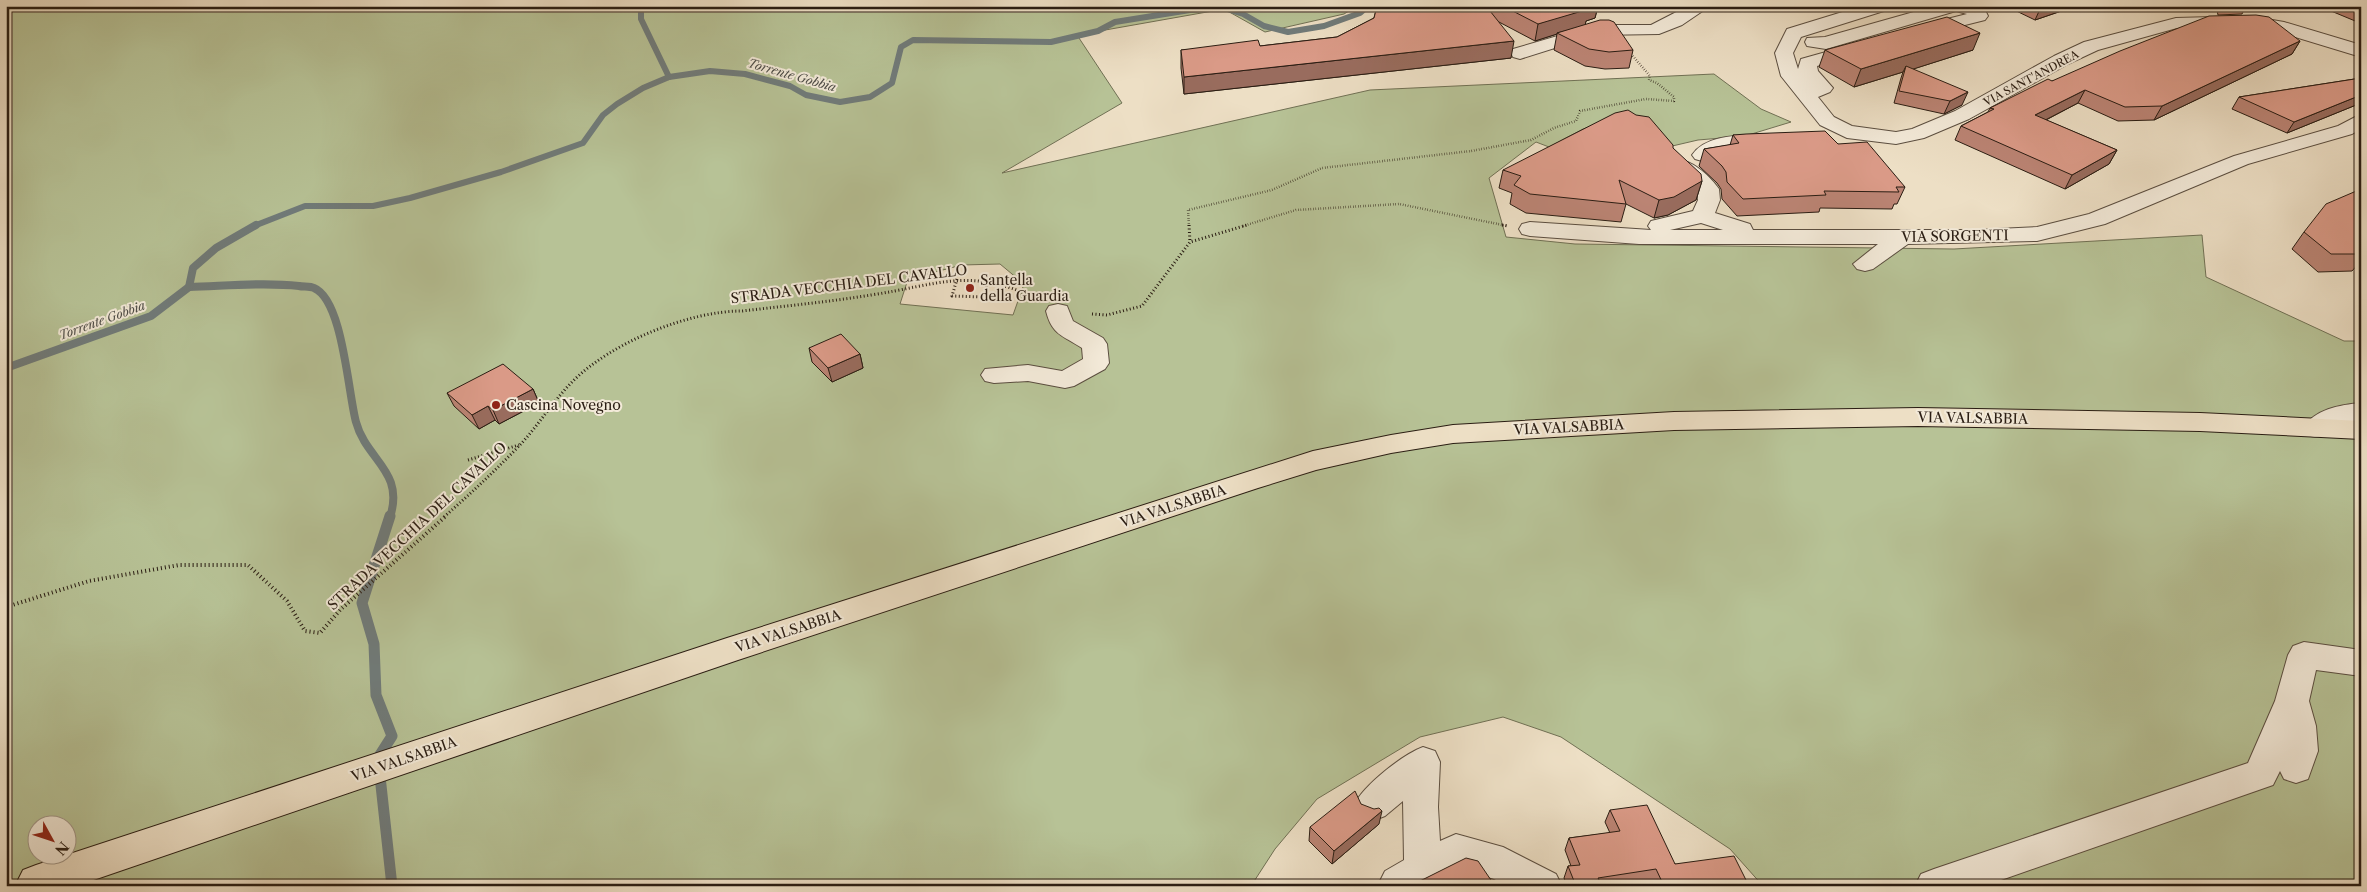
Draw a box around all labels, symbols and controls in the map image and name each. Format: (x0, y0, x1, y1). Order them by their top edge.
street label: VIA SANT'ANDREA (1980, 47, 2082, 110)
water label: Torrente Gobbia (746, 55, 838, 95)
street label: VIA SORGENTI (1900, 226, 2009, 246)
street label: STRADA VECCHIA DEL CAVALLO (730, 261, 968, 307)
place label: Santella della Guardia (980, 271, 1069, 305)
marker: Santella della Guardia (964, 282, 976, 294)
water label: Torrente Gobbia (57, 297, 147, 343)
place label: Cascina Novegno (506, 396, 621, 414)
marker: Cascina Novegno (490, 399, 502, 411)
street label: VIA VALSABBIA (1917, 408, 2029, 428)
street label: VIA VALSABBIA (1512, 415, 1625, 439)
street label: STRADA VECCHIA DEL CAVALLO (324, 438, 510, 614)
street label: VIA VALSABBIA (1117, 480, 1229, 532)
street label: VIA VALSABBIA (732, 605, 844, 657)
street label: VIA VALSABBIA (348, 732, 460, 786)
north arrow (28, 814, 78, 864)
text: N (51, 838, 73, 859)

